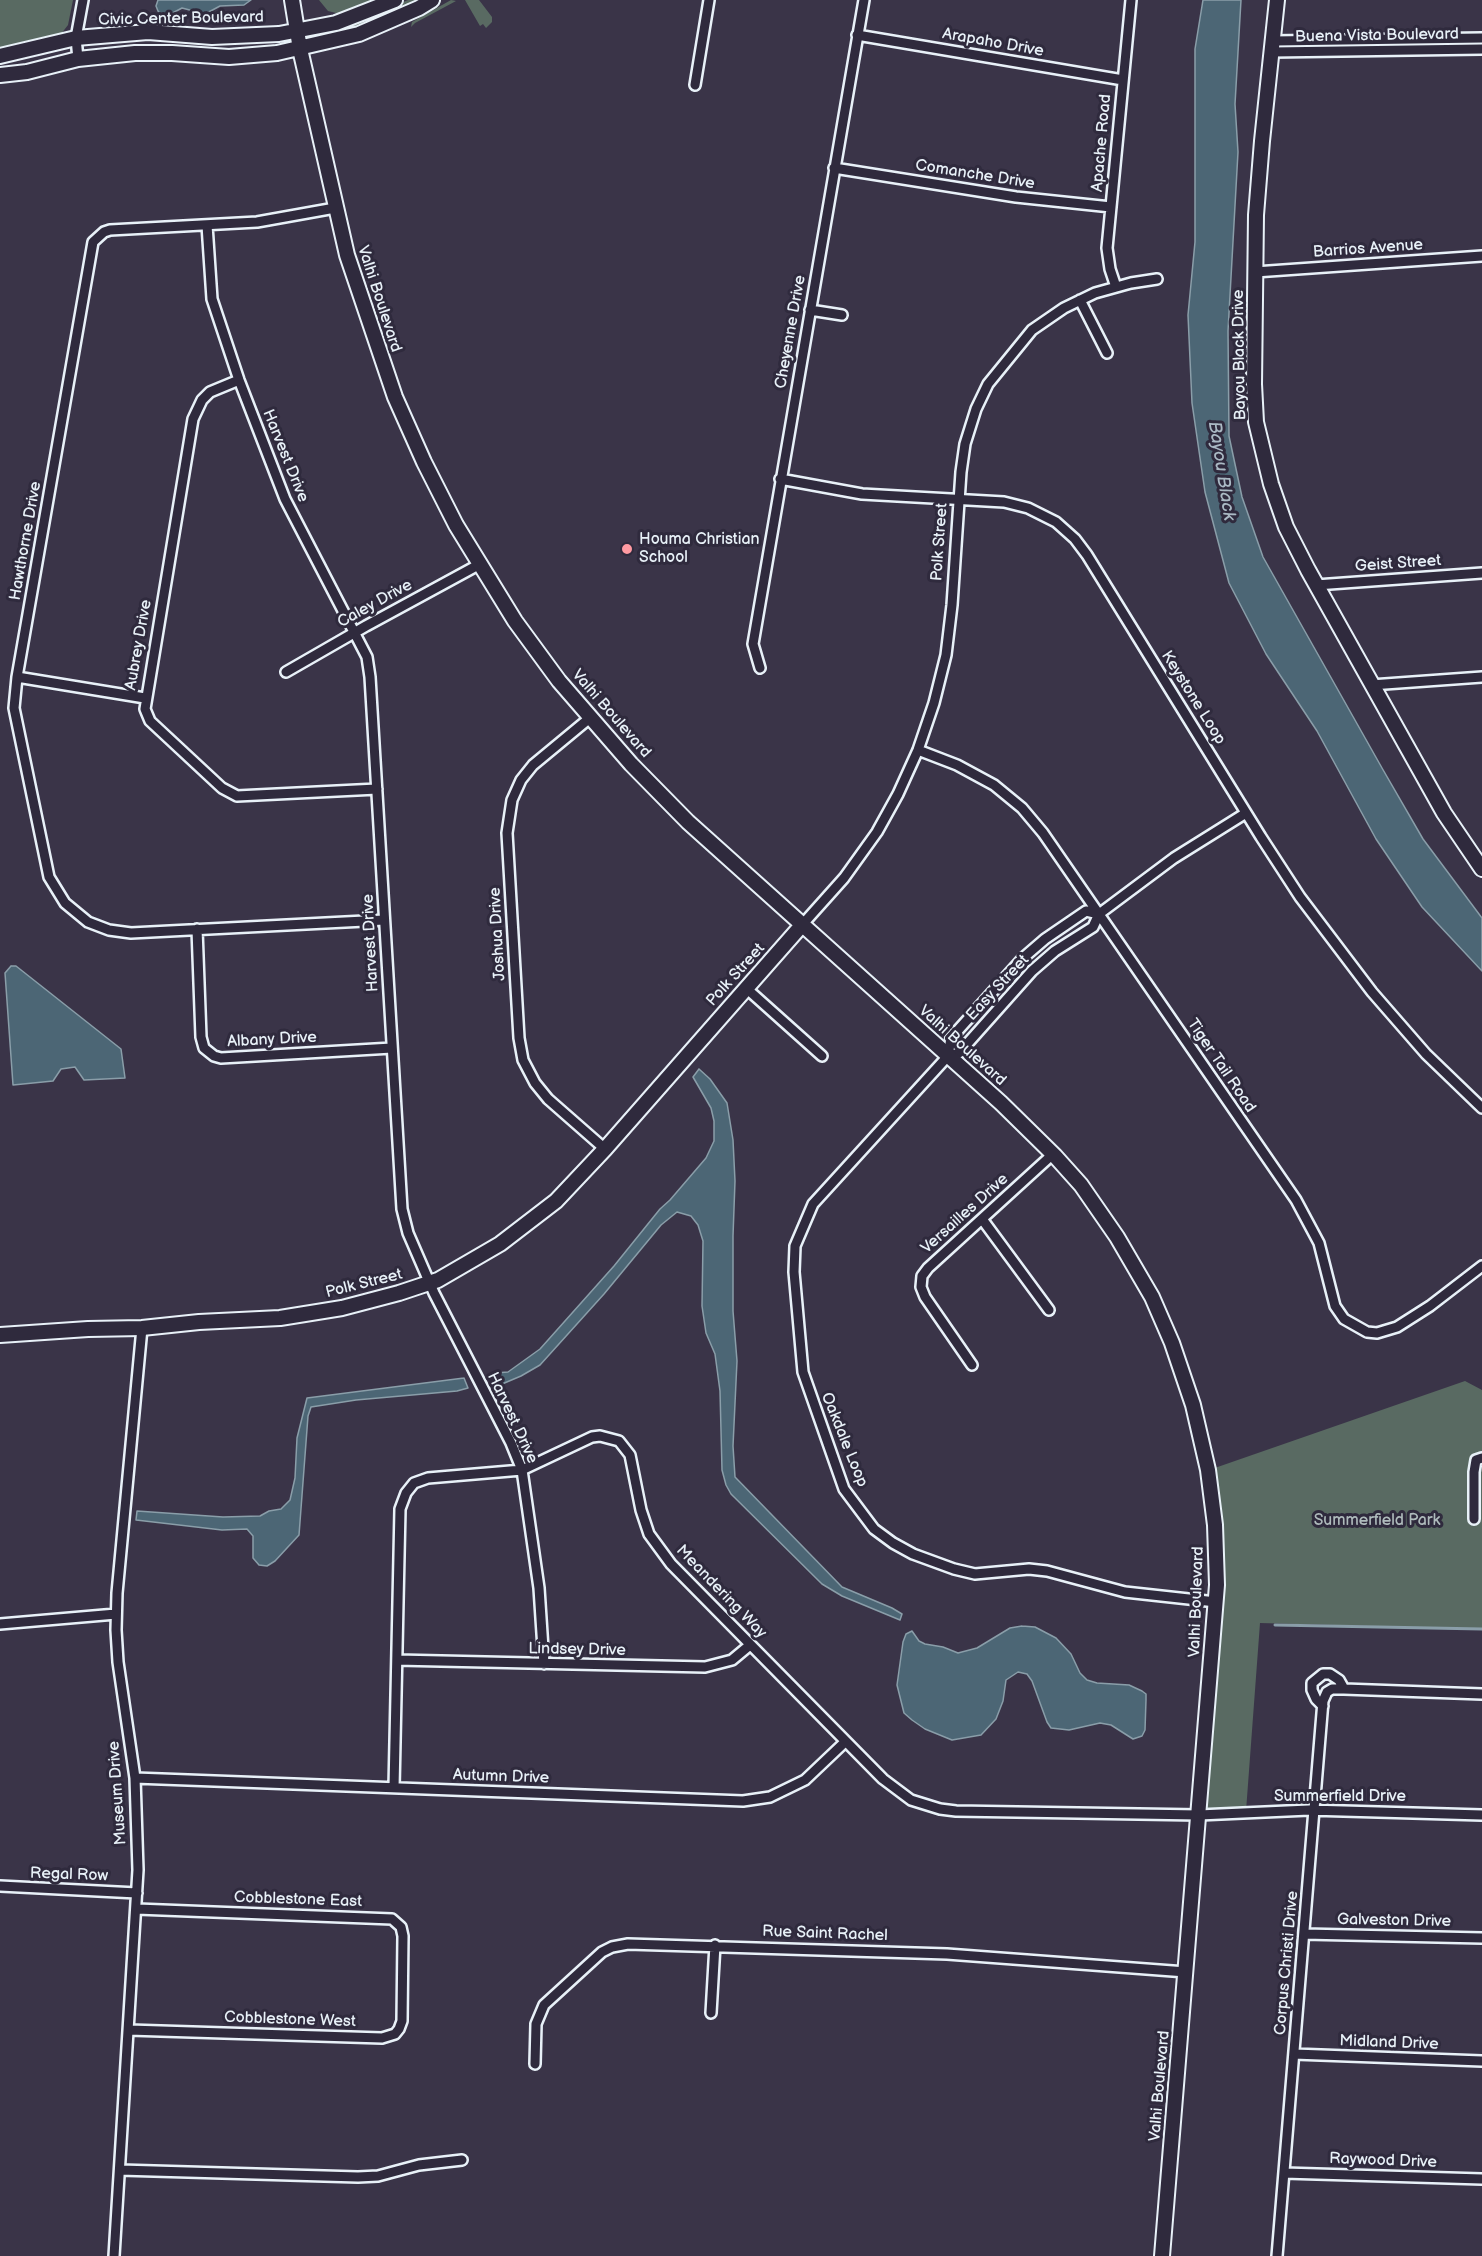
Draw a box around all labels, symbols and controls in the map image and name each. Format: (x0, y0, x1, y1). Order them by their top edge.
street label: Civic Center Boulevard (98, 8, 264, 30)
street label: Arapaho Drive (941, 25, 1045, 61)
street label: Buena Vista Boulevard (1295, 25, 1459, 47)
street label: Apache Road (1088, 93, 1116, 193)
street label: Comanche Drive (914, 156, 1036, 194)
street label: Barrios Avenue (1312, 236, 1424, 262)
street label: Valhi Boulevard (353, 243, 405, 355)
street label: Cheyenne Drive (772, 274, 810, 390)
street label: Bayou Black Drive (1229, 289, 1251, 421)
street label: Harvest Drive (258, 407, 312, 505)
water label: Bayou Black (1202, 420, 1240, 522)
street label: Hawthorne Drive (6, 480, 46, 602)
street label: Polk Street (928, 502, 952, 582)
place label: Houma Christian School (639, 530, 760, 568)
marker: Houma Christian School (620, 542, 634, 556)
street label: Geist Street (1354, 551, 1442, 577)
street label: Caley Drive (334, 576, 416, 632)
street label: Aubrey Drive (122, 598, 156, 692)
street label: Keystone Loop (1157, 648, 1229, 748)
street label: Valhi Boulevard (567, 666, 655, 762)
street label: Joshua Drive (486, 887, 510, 981)
street label: Harvest Drive (359, 893, 383, 993)
street label: Polk Street (703, 940, 769, 1010)
street label: Easy Street (963, 951, 1033, 1025)
street label: Valhi Boulevard (914, 1002, 1010, 1090)
street label: Tiger Tail Road (1183, 1015, 1259, 1117)
street label: Albany Drive (227, 1028, 317, 1052)
street label: Versailles Drive (917, 1170, 1013, 1258)
street label: Polk Street (324, 1265, 404, 1303)
street label: Harvest Drive (483, 1369, 541, 1467)
street label: Oakdale Loop (816, 1390, 872, 1490)
park label: Summerfield Park (1314, 1511, 1440, 1531)
street label: Meandering Way (672, 1541, 770, 1643)
street label: Valhi Boulevard (1185, 1546, 1209, 1658)
street label: Lindsey Drive (528, 1640, 626, 1660)
street label: Museum Drive (105, 1740, 131, 1846)
street label: Autumn Drive (452, 1766, 550, 1788)
street label: Summerfield Drive (1274, 1787, 1406, 1807)
street label: Regal Row (30, 1864, 108, 1886)
street label: Cobblestone East (234, 1888, 362, 1912)
street label: Corpus Christi Drive (1271, 1890, 1303, 2036)
street label: Galveston Drive (1337, 1910, 1451, 1932)
street label: Rue Saint Rachel (762, 1922, 888, 1946)
street label: Cobblestone West (224, 2008, 356, 2032)
street label: Valhi Boulevard (1146, 2030, 1174, 2142)
street label: Midland Drive (1339, 2032, 1439, 2054)
street label: Raywood Drive (1329, 2150, 1437, 2172)

